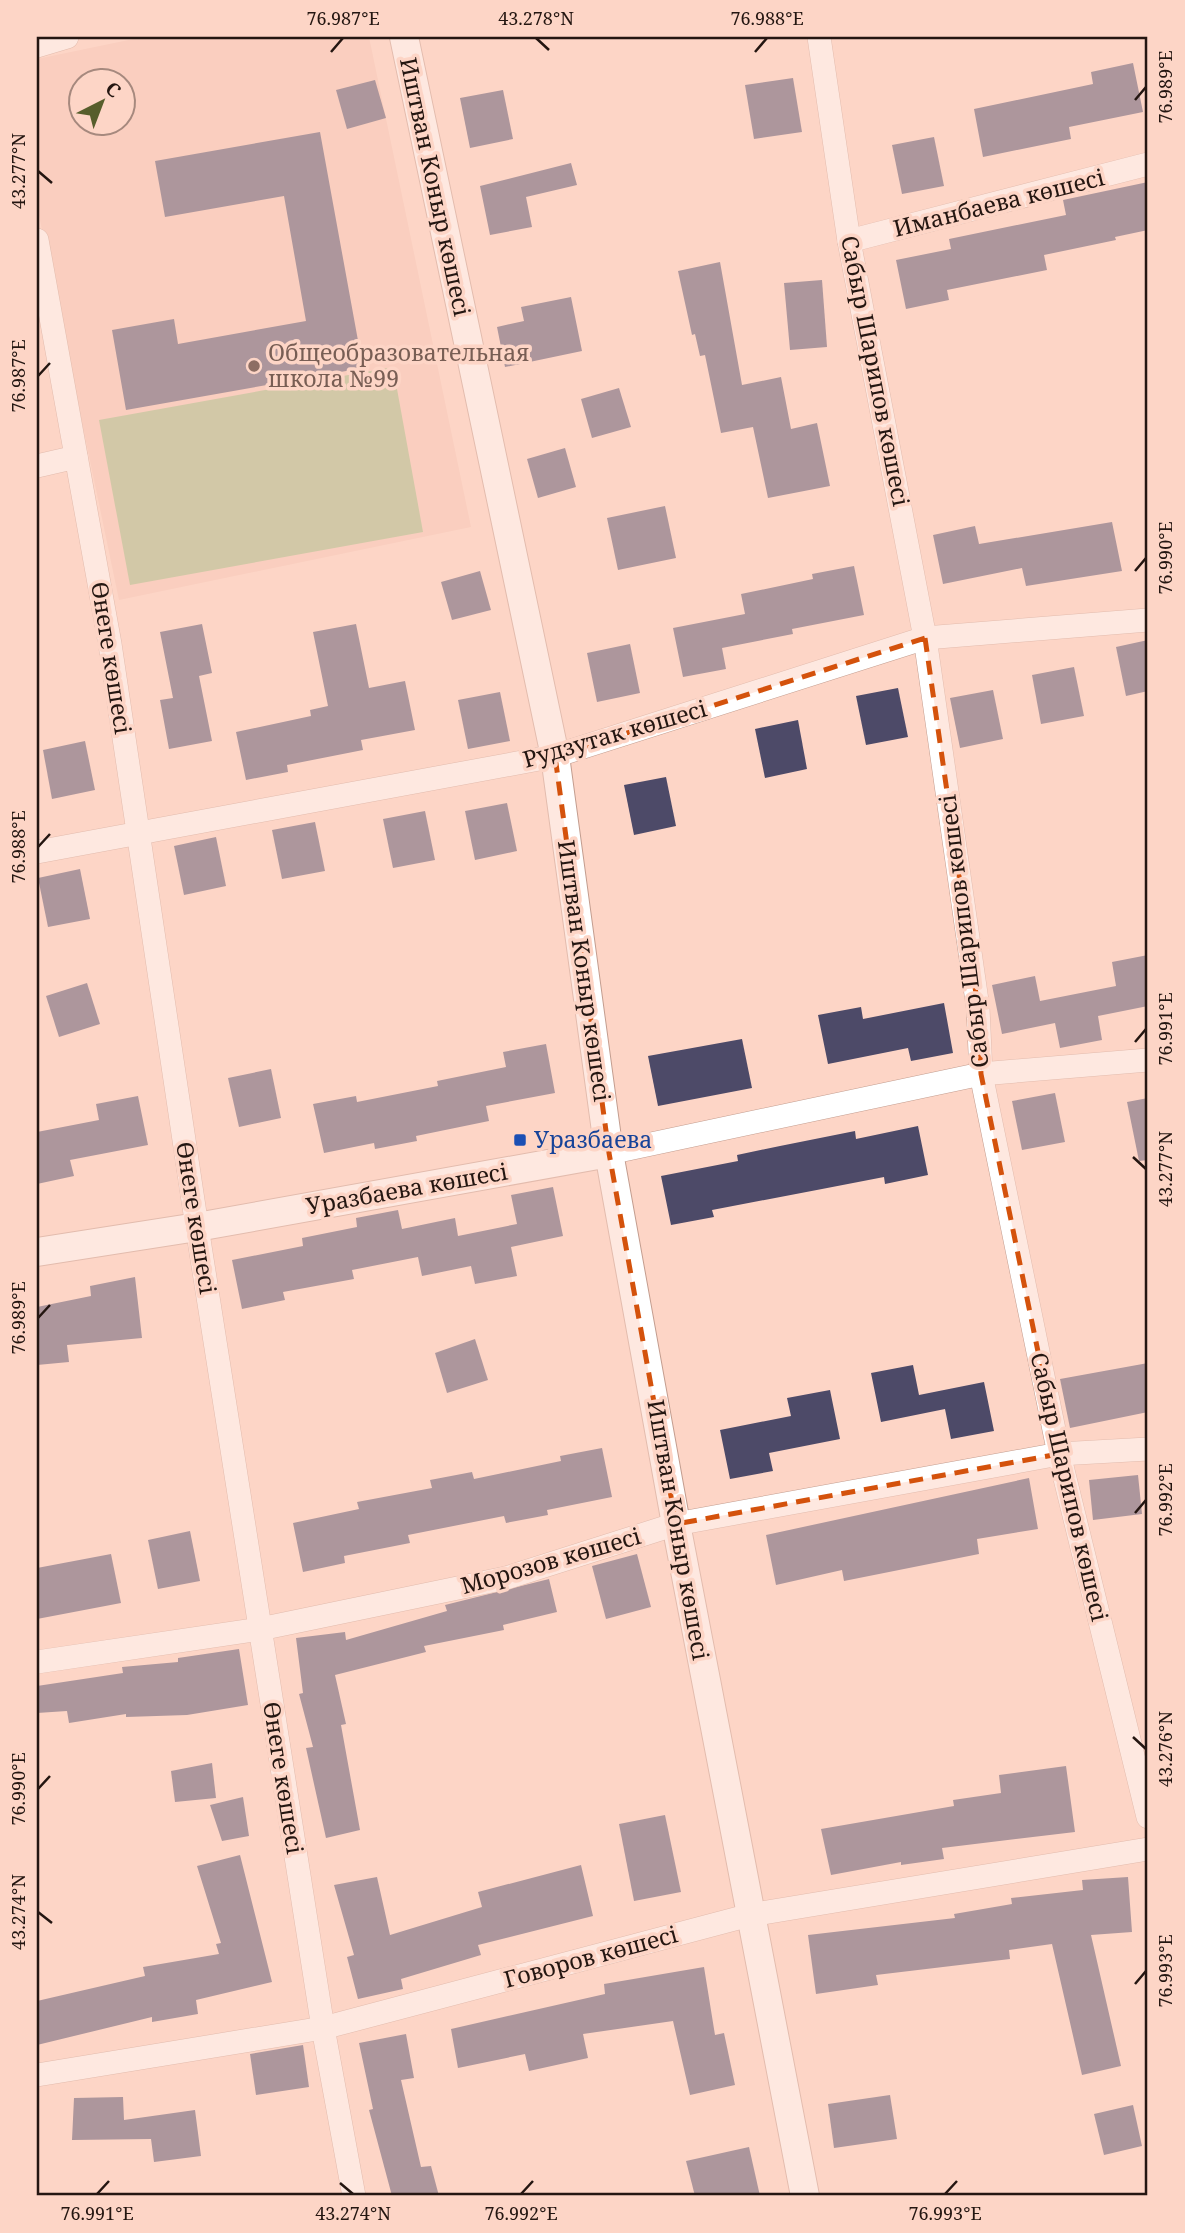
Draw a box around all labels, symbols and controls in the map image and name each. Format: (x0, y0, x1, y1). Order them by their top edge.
text: 76.987°E (306, 6, 380, 30)
text: 43.278°N (498, 6, 574, 30)
text: 76.988°E (730, 6, 804, 30)
text: 76.989°E (1153, 50, 1177, 124)
street label: Иштван Коныр көшесі (393, 54, 479, 319)
north arrow (66, 66, 136, 136)
text: С (100, 76, 127, 103)
text: 43.277°N (6, 133, 30, 209)
street label: Иманбаева көшесі (890, 160, 1108, 244)
street label: Сабыр Шарипов көшесі (834, 233, 918, 509)
place label: Общеобразовательная школа №99 (268, 336, 529, 394)
text: 76.987°E (6, 339, 30, 413)
marker: Общеобразовательная школа №99 (246, 358, 262, 374)
text: 76.990°E (1153, 521, 1177, 595)
street label: Өнеге көшесі (84, 579, 140, 737)
street label: Рудзутак көшесі (519, 691, 711, 775)
street label: Сабыр Шарипов көшесі (930, 792, 996, 1070)
text: 76.988°E (6, 810, 30, 884)
street label: Иштван Коныр көшесі (551, 838, 619, 1104)
text: 76.991°E (1153, 992, 1177, 1066)
place label: Уразбаева (534, 1123, 652, 1155)
text: 43.277°N (1153, 1131, 1177, 1207)
marker: Уразбаева (512, 1132, 528, 1148)
street label: Өнеге көшесі (169, 1139, 225, 1297)
street label: Уразбаева көшесі (303, 1155, 510, 1222)
text: 76.989°E (6, 1281, 30, 1355)
street label: Сабыр Шарипов көшесі (1023, 1349, 1117, 1625)
street label: Иштван Коныр көшесі (640, 1397, 718, 1663)
text: 76.992°E (1153, 1463, 1177, 1537)
street label: Морозов көшесі (457, 1519, 645, 1601)
street label: Өнеге көшесі (256, 1699, 312, 1857)
text: 43.276°N (1153, 1711, 1177, 1787)
text: 76.990°E (6, 1752, 30, 1826)
text: 43.274°N (6, 1874, 30, 1950)
street label: Говоров көшесі (500, 1917, 681, 1995)
text: 76.993°E (1153, 1934, 1177, 2008)
text: 76.991°E (60, 2201, 134, 2225)
text: 43.274°N (315, 2201, 391, 2225)
text: 76.992°E (484, 2201, 558, 2225)
text: 76.993°E (908, 2201, 982, 2225)

